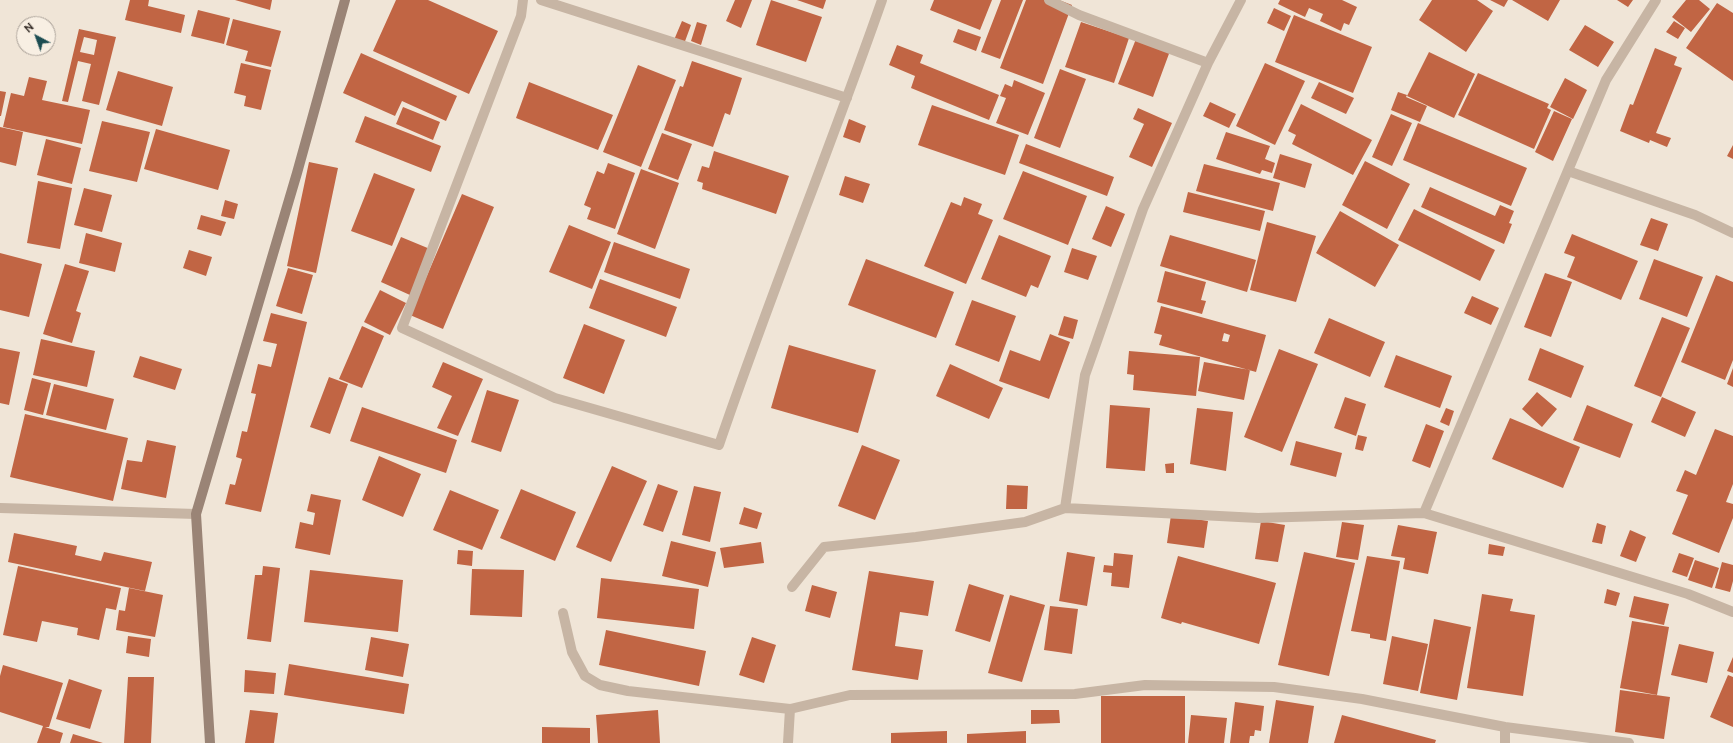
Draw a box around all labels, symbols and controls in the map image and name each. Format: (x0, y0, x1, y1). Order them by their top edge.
north arrow (16, 16, 56, 56)
text: N (22, 20, 36, 35)

